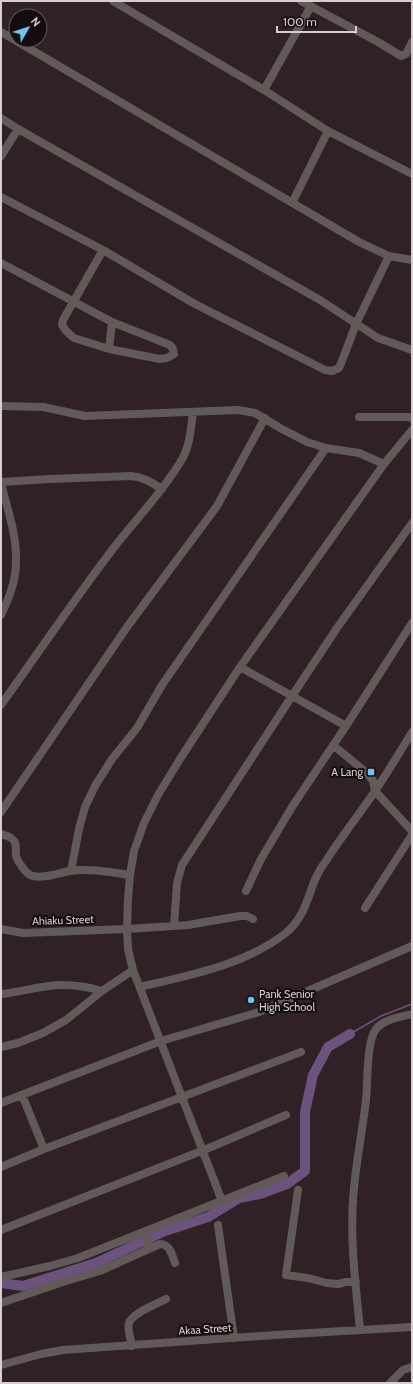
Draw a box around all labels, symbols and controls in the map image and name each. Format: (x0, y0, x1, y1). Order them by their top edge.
north arrow (8, 8, 48, 48)
scale bar (277, 8, 356, 34)
text: N (28, 14, 44, 29)
text: 100 m (283, 14, 317, 29)
place label: A Lang (331, 765, 364, 779)
marker: A Lang (366, 767, 376, 777)
street label: Ahiaku Street (32, 912, 94, 928)
place label: Pank Senior High School (259, 987, 315, 1014)
marker: Pank Senior High School (246, 995, 256, 1005)
street label: Akaa Street (178, 1320, 232, 1338)

